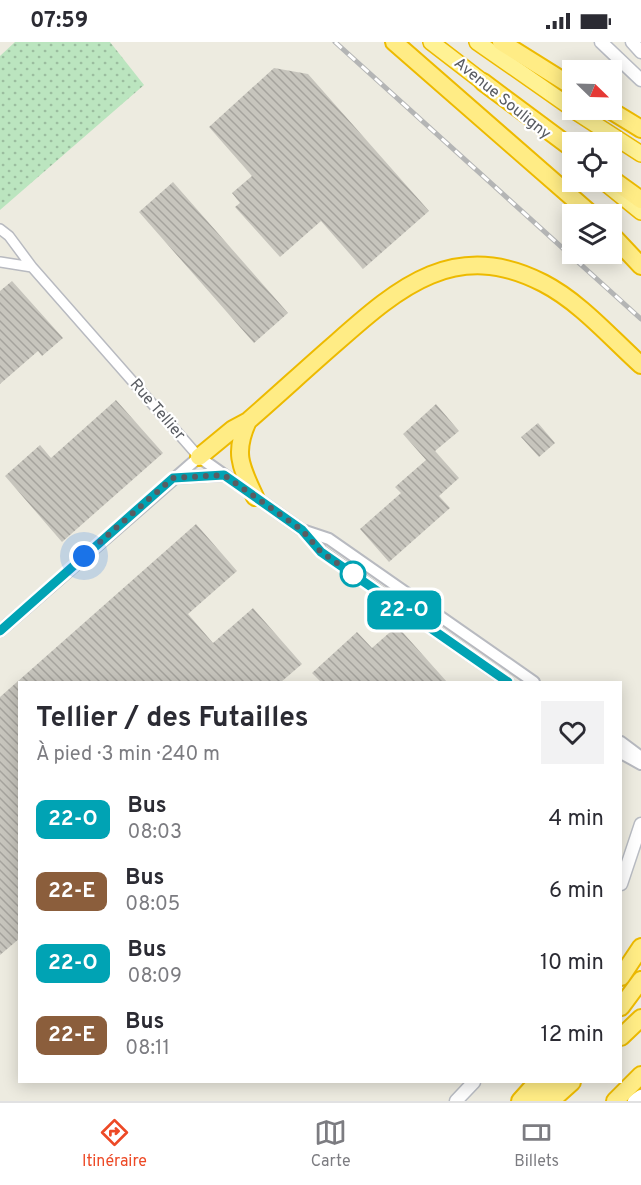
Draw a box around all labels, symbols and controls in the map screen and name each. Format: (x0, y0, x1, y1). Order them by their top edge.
text: 07:59 (30, 8, 88, 35)
street label: Avenue Souligny (449, 54, 555, 144)
north arrow (562, 60, 622, 120)
map controls (562, 60, 622, 264)
button: locate (562, 132, 622, 192)
button: layers (562, 204, 622, 264)
street label: Rue Tellier (125, 375, 189, 445)
your location (69, 541, 99, 571)
unlabelled marker (340, 561, 366, 587)
line badge: 22-O (362, 590, 446, 630)
text: 22-O (379, 597, 429, 624)
text: Tellier / des Futailles (36, 701, 308, 737)
button: heart (541, 701, 604, 764)
text: À pied · 3 min · 240 m (36, 742, 220, 768)
text: Bus (128, 793, 167, 820)
text: 22-O (48, 806, 98, 833)
text: 4 min (549, 806, 604, 833)
text: 08:03 (128, 820, 182, 846)
text: Bus (125, 865, 164, 892)
text: 22-E (48, 878, 95, 905)
text: 6 min (549, 878, 604, 905)
text: 08:05 (125, 892, 180, 918)
text: Bus (128, 937, 167, 964)
text: 22-O (48, 950, 98, 977)
text: 10 min (540, 950, 604, 977)
text: 08:09 (128, 964, 182, 990)
text: Bus (125, 1009, 164, 1036)
text: 22-E (48, 1022, 95, 1049)
text: 12 min (541, 1022, 604, 1049)
text: 08:11 (125, 1036, 170, 1062)
tab: Itinéraire (82, 1116, 147, 1172)
tab: Carte (311, 1116, 351, 1172)
tab: Billets (514, 1116, 559, 1172)

